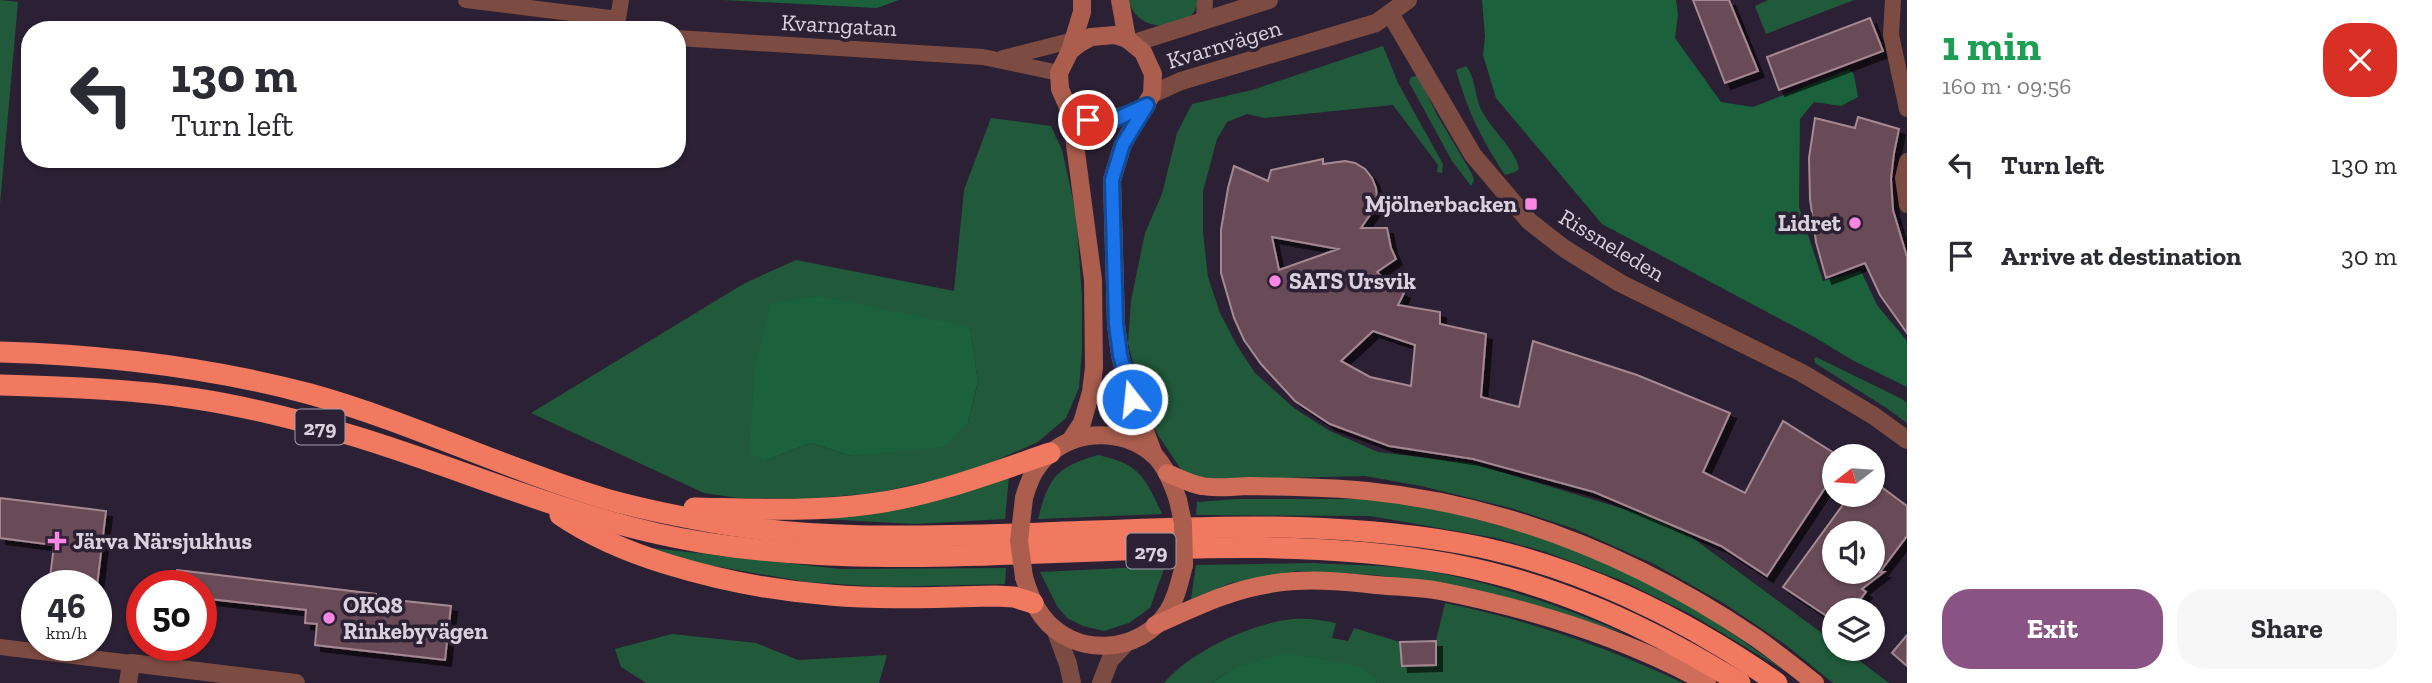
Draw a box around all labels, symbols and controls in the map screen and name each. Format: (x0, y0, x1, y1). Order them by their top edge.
street label: Kvarngatan (780, 8, 898, 42)
street label: Kvarnvägen (1163, 13, 1285, 75)
text: 1 min (1942, 20, 2041, 71)
button: close (2323, 23, 2397, 97)
text: 130 m (171, 46, 297, 105)
icon: left (56, 49, 147, 140)
text: 160 m · 09:56 (1942, 72, 2071, 100)
pin (1058, 90, 1118, 150)
icon: arrive (1069, 101, 1107, 139)
text: Turn left (171, 106, 293, 144)
icon: left (1942, 146, 1980, 184)
text: Turn left (2001, 149, 2104, 181)
text: 130 m (2331, 149, 2397, 181)
place label: Mjölnerbacken (1365, 190, 1517, 218)
marker: Mjölnerbacken (1523, 196, 1539, 212)
street label: Rissneleden (1554, 203, 1670, 287)
place label: Lidret (1778, 209, 1842, 237)
marker: Lidret (1847, 215, 1863, 231)
icon: arrive (1942, 237, 1980, 275)
text: Arrive at destination (2001, 240, 2241, 272)
text: 30 m (2341, 240, 2397, 272)
place label: SATS Ursvik (1289, 267, 1416, 295)
marker: SATS Ursvik (1267, 273, 1283, 289)
position arrow (1095, 362, 1169, 436)
road number: 279 (296, 410, 344, 444)
north arrow (1822, 444, 1885, 508)
map controls (1822, 444, 1885, 661)
button: sound (1822, 521, 1885, 584)
place label: Järva Närsjukhus (73, 527, 252, 555)
marker: Järva Närsjukhus (47, 531, 67, 551)
road number: 279 (1126, 534, 1176, 568)
speed limit sign: 50 (126, 570, 217, 661)
text: 46 (47, 585, 86, 627)
button: Exit (1942, 589, 2163, 669)
button: Share (2177, 589, 2397, 669)
place label: OKQ8 Rinkebyvägen (343, 591, 488, 645)
button: layers (1822, 598, 1885, 661)
marker: OKQ8 Rinkebyvägen (321, 610, 337, 626)
text: km/h (46, 622, 87, 644)

